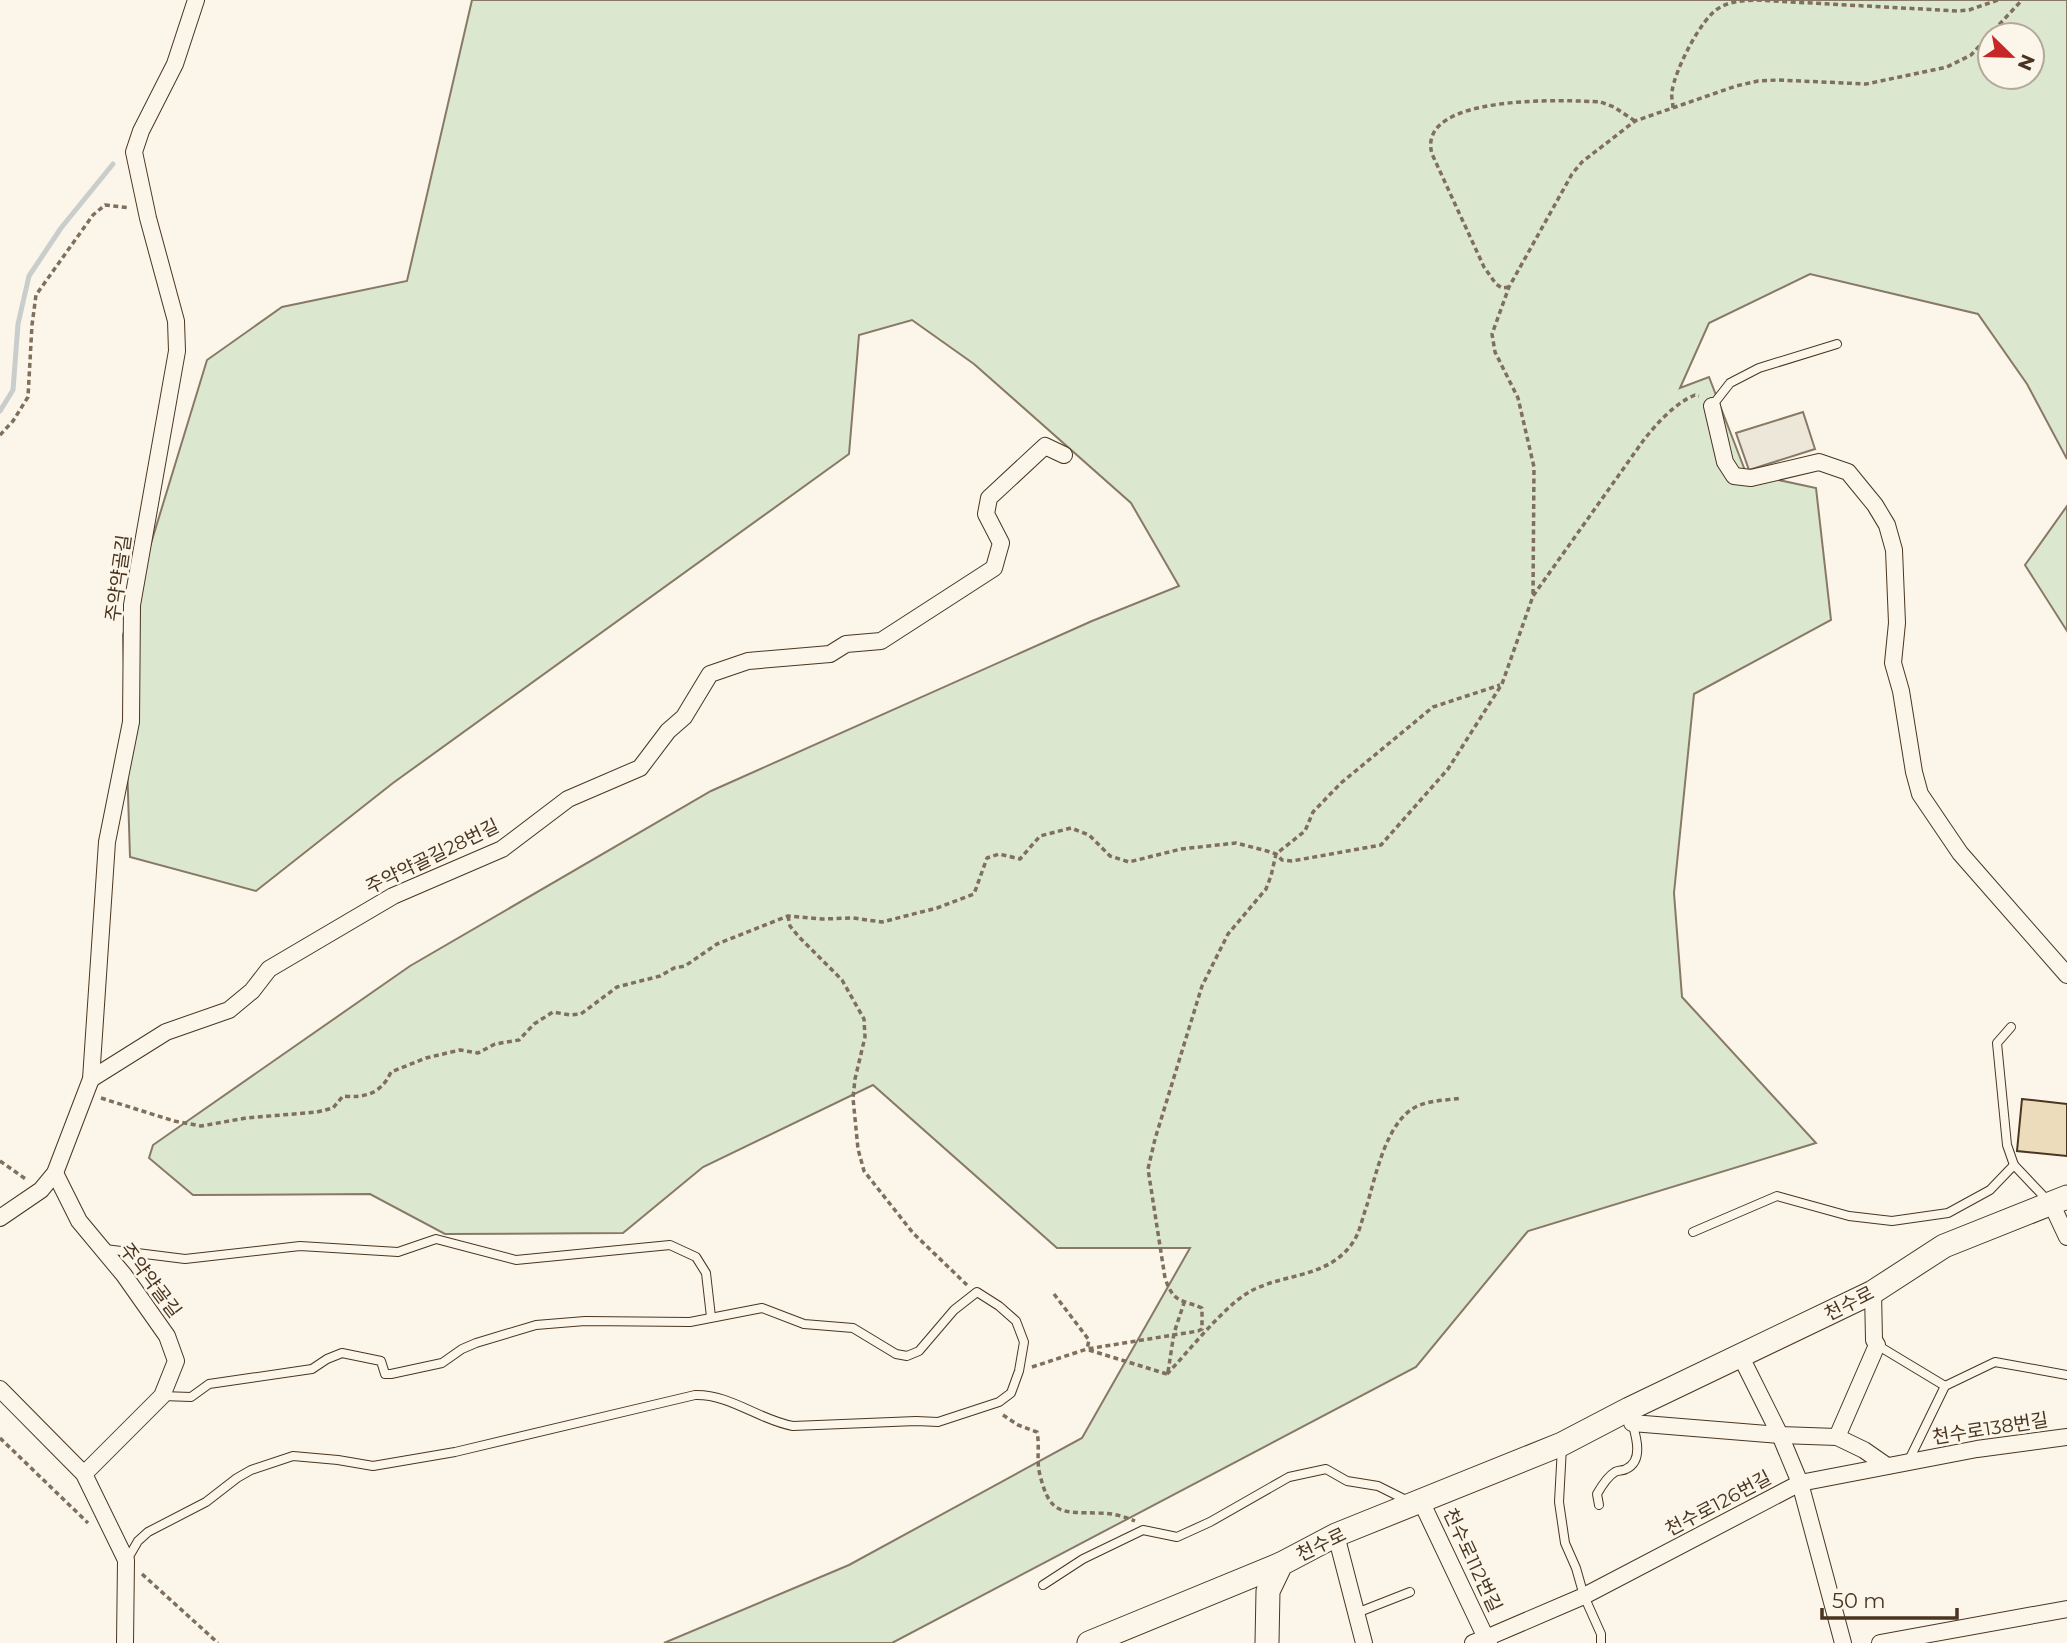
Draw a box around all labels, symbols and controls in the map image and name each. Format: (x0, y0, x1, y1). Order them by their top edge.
north arrow (1976, 21, 2046, 91)
text: N (2013, 51, 2040, 74)
street label: 주약약골길 (101, 533, 136, 623)
street label: 주약약골길28번길 (362, 814, 503, 899)
street label: 주약약골길 (115, 1238, 186, 1322)
street label: 천수로 (1821, 1281, 1878, 1326)
street label: 천수로138번길 (1930, 1408, 2050, 1449)
street label: 천수로126번길 (1661, 1466, 1775, 1541)
street label: 천수로112번길 (1438, 1505, 1507, 1616)
street label: 천수로 (1293, 1523, 1350, 1566)
scale bar (1822, 1576, 1957, 1620)
text: 50 m (1832, 1588, 1886, 1613)

